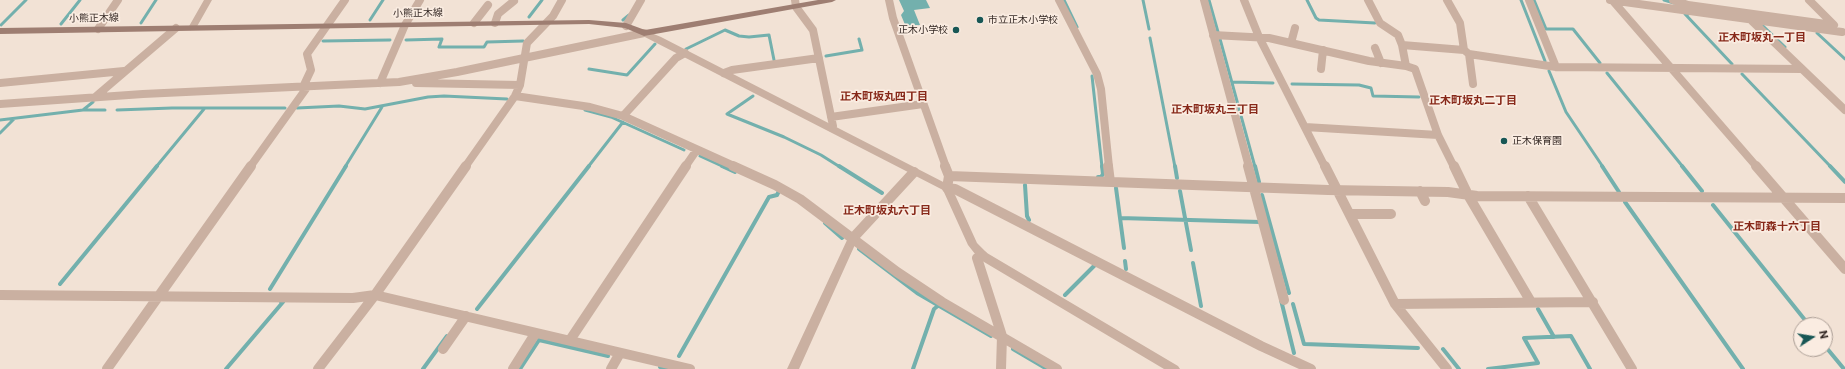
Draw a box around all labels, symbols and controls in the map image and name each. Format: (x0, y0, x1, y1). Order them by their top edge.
street label: 小熊正木線 (393, 7, 443, 19)
street label: 小熊正木線 (69, 12, 119, 24)
place label: 市立正木小学校 (988, 14, 1058, 26)
marker: 市立正木小学校 (975, 15, 985, 25)
place label: 正木小学校 (898, 24, 948, 36)
marker: 正木小学校 (951, 25, 961, 35)
district label: 正木町坂丸一丁目 (1718, 30, 1806, 44)
district label: 正木町坂丸四丁目 (840, 89, 928, 103)
district label: 正木町坂丸二丁目 (1429, 93, 1517, 107)
district label: 正木町坂丸三丁目 (1171, 102, 1259, 116)
place label: 正木保育園 (1512, 135, 1562, 147)
marker: 正木保育園 (1499, 136, 1509, 146)
district label: 正木町坂丸六丁目 (843, 203, 931, 217)
district label: 正木町森十六丁目 (1733, 219, 1821, 233)
north arrow (1793, 317, 1833, 357)
text: N (1817, 329, 1831, 340)

